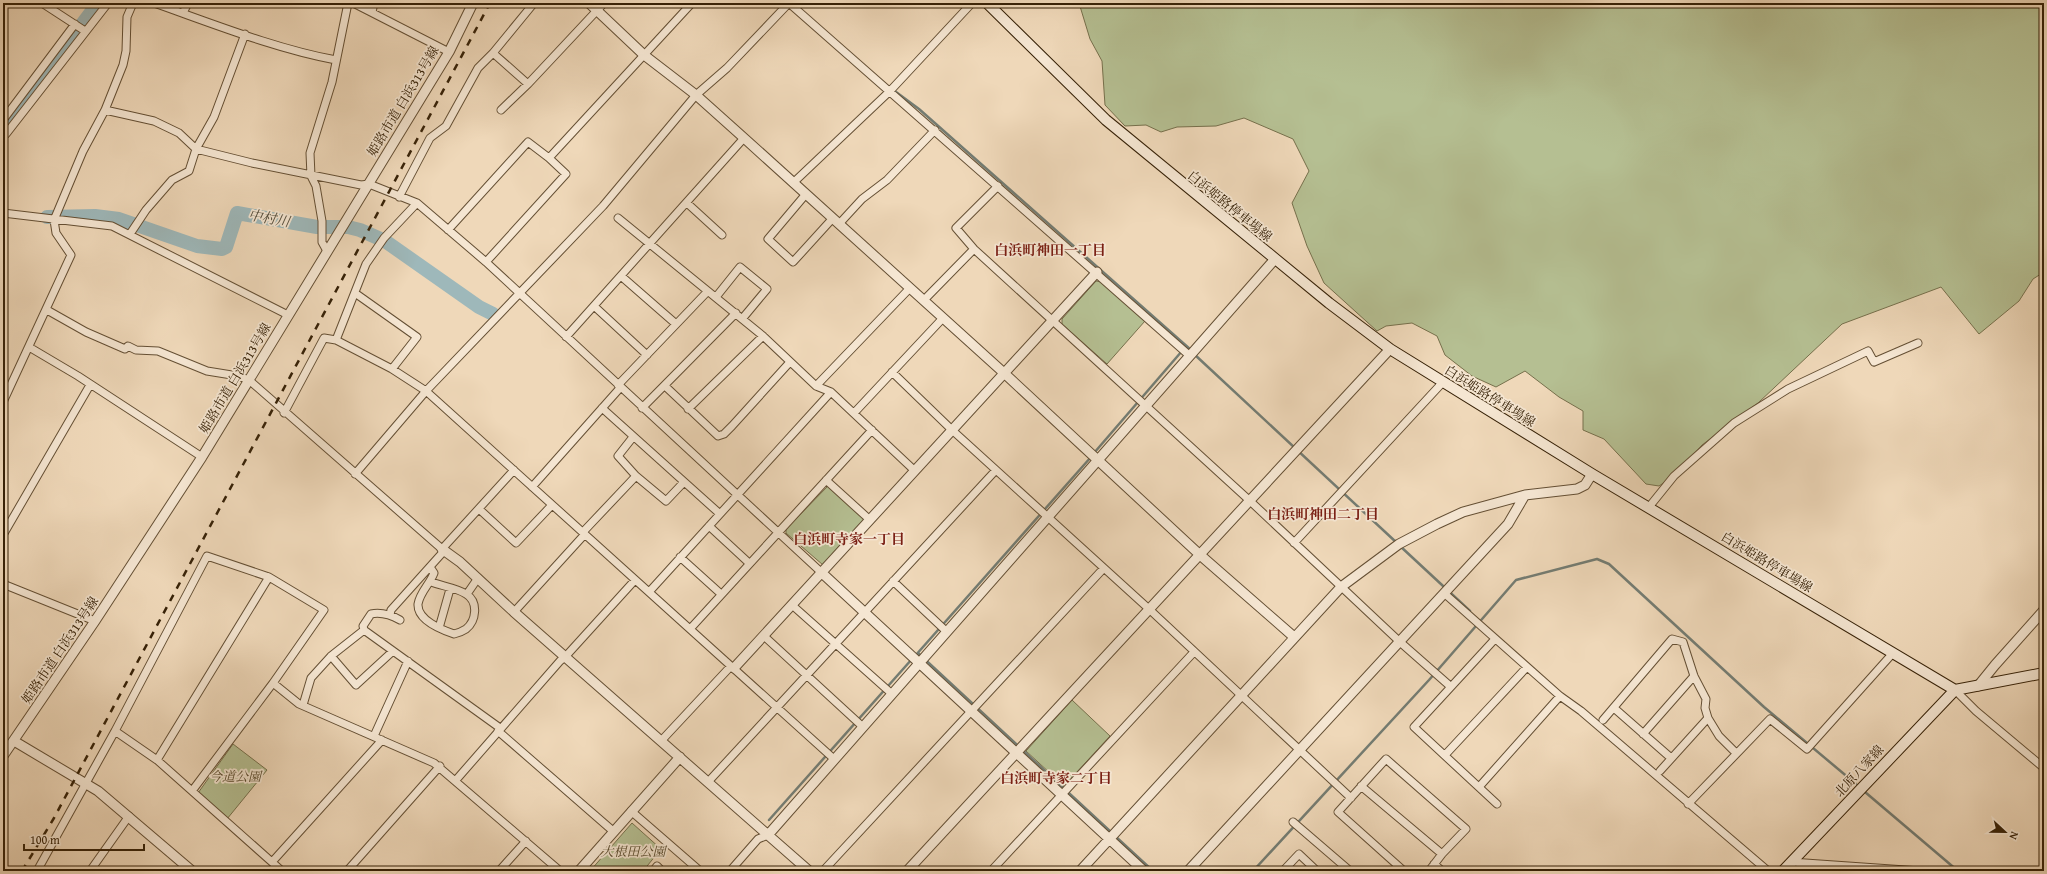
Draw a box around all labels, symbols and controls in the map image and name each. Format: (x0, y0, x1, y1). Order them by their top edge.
street label: 姫路市道 白浜313号線 (363, 42, 443, 160)
street label: 白浜姫路停車場線 (1184, 166, 1276, 246)
water label: 中村川 (247, 205, 293, 232)
district label: 白浜町神田一丁目 (994, 240, 1106, 260)
street label: 姫路市道 白浜313号線 (195, 319, 275, 437)
street label: 白浜姫路停車場線 (1441, 360, 1539, 432)
district label: 白浜町神田二丁目 (1267, 504, 1379, 524)
street label: 白浜姫路停車場線 (1718, 527, 1816, 597)
district label: 白浜町寺家一丁目 (793, 529, 905, 549)
street label: 姫路市道 白浜313号線 (17, 593, 103, 707)
street label: 北原八家線 (1830, 741, 1888, 801)
park label: 今道公園 (209, 767, 263, 786)
district label: 白浜町寺家二丁目 (1000, 768, 1112, 788)
north arrow (1985, 812, 2025, 852)
scale bar (24, 826, 144, 852)
text: N (2005, 829, 2023, 843)
text: 100 m (30, 831, 60, 848)
park label: 大根田公園 (600, 842, 667, 861)

